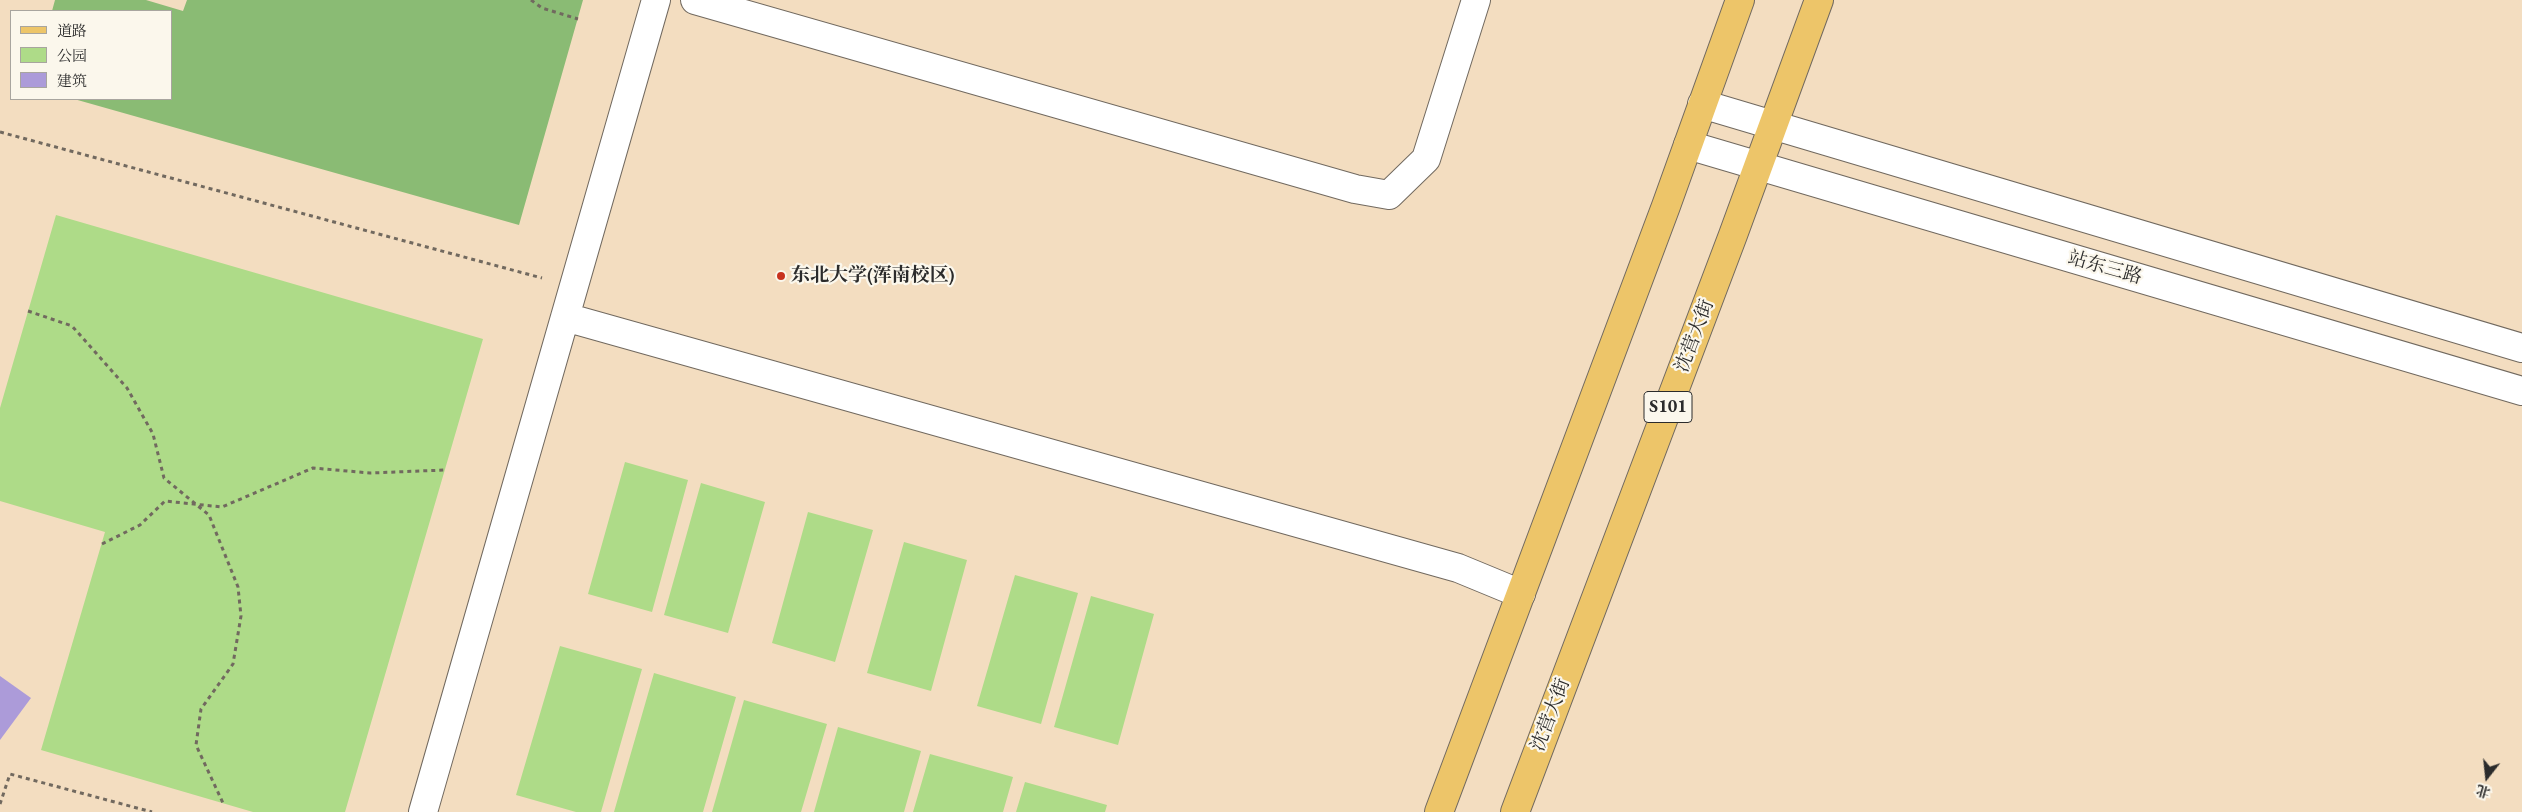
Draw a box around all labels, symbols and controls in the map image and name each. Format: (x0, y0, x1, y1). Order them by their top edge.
legend (10, 10, 172, 100)
text: 道路 (57, 21, 87, 40)
text: 公园 (57, 46, 87, 65)
text: 建筑 (57, 71, 87, 90)
street label: 站东三路 (2065, 247, 2145, 289)
place label: 东北大学(浑南校区) (791, 265, 955, 287)
marker: 东北大学(浑南校区) (775, 270, 787, 282)
street label: 沈营大街 (1671, 296, 1719, 376)
road number: S101 (1644, 392, 1692, 422)
street label: 沈营大街 (1527, 675, 1575, 755)
north arrow (2462, 752, 2512, 802)
text: 北 (2474, 781, 2492, 802)

